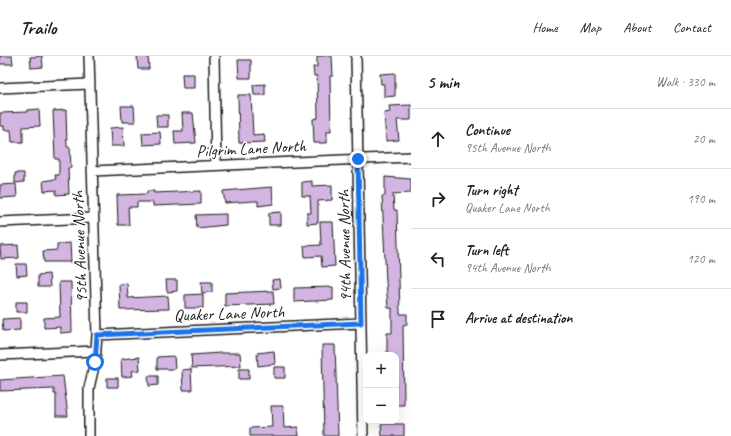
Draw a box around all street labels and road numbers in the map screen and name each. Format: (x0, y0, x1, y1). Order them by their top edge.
street label: Pilgrim Lane North (196, 135, 308, 162)
street label: 94th Avenue North (333, 189, 356, 302)
street label: 95th Avenue North (67, 190, 92, 303)
street label: Quaker Lane North (173, 301, 285, 326)

